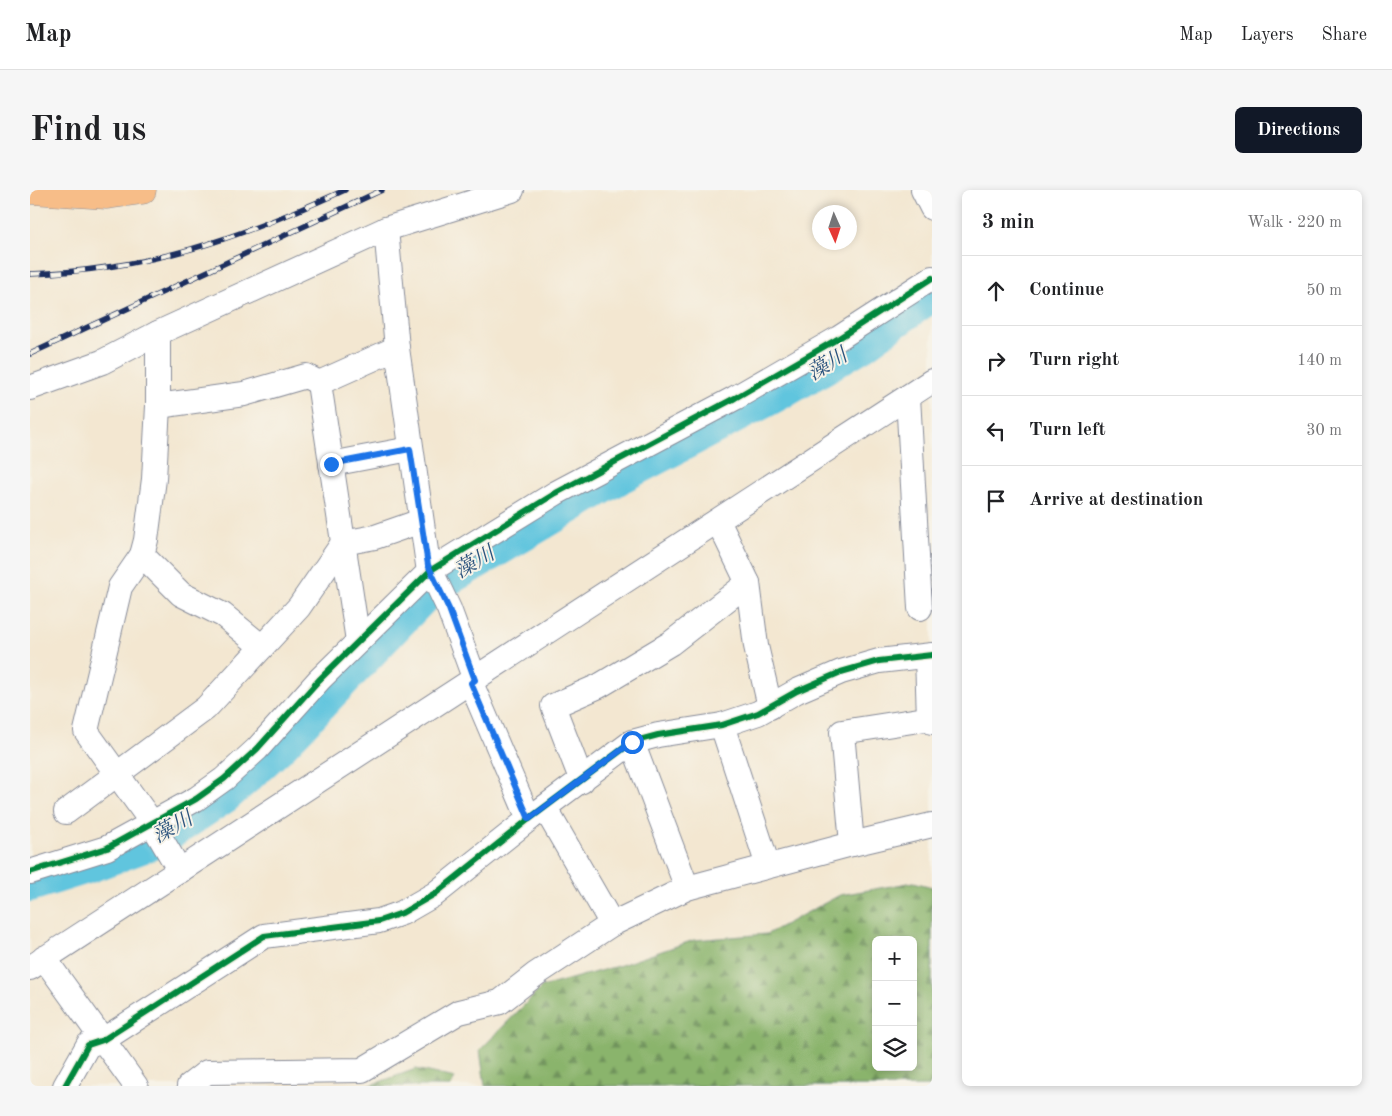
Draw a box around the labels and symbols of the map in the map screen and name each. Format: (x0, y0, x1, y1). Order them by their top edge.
north arrow (812, 205, 857, 250)
water label: 藻川 (804, 342, 853, 385)
route end (320, 453, 343, 476)
water label: 藻川 (451, 541, 500, 583)
route start (621, 731, 644, 754)
water label: 藻川 (149, 806, 198, 847)

